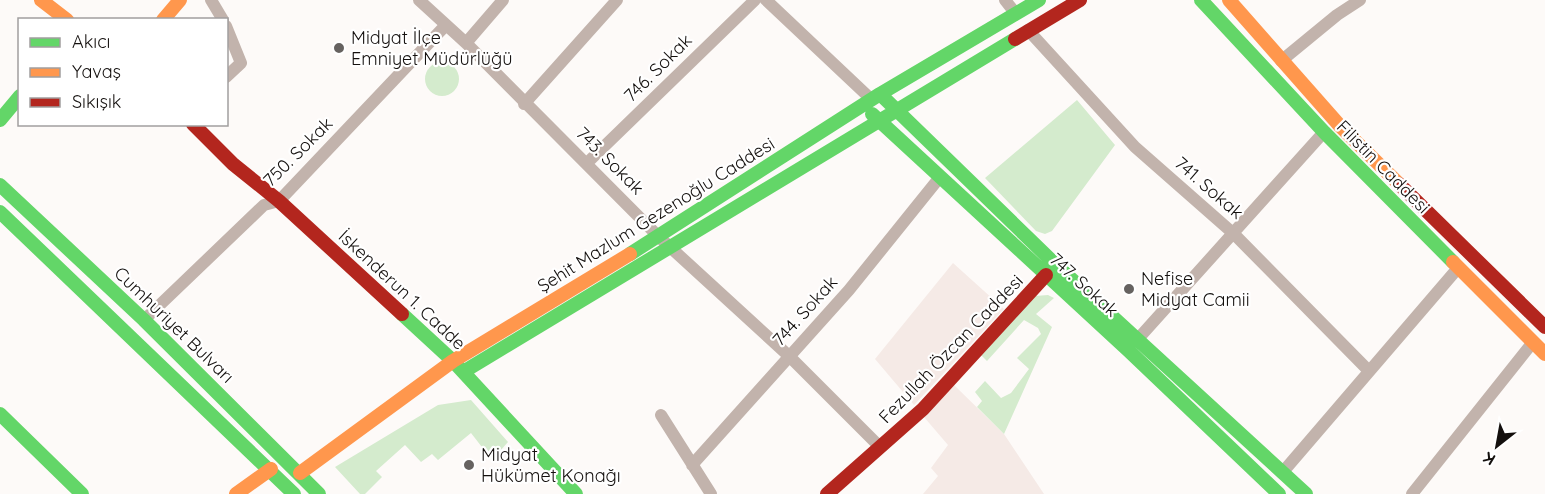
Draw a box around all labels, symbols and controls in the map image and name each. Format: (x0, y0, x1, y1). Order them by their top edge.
legend (18, 18, 228, 126)
place label: Midyat İlçe Emniyet Müdürlüğü (351, 26, 512, 70)
street label: 746. Sokak (619, 29, 697, 107)
text: Akıcı (72, 30, 110, 53)
marker: Midyat İlçe Emniyet Müdürlüğü (332, 41, 346, 55)
text: Yavaş (72, 60, 121, 83)
text: Sıkışık (72, 90, 121, 113)
street label: 750. Sokak (258, 112, 337, 191)
street label: Filistin Caddesi (1332, 115, 1435, 218)
street label: 743. Sokak (572, 122, 649, 199)
street label: Şehit Mazlum Gezenoğlu Caddesi (533, 132, 779, 297)
street label: 741. Sokak (1170, 151, 1248, 224)
street label: İskenderun 1. Cadde (334, 225, 471, 355)
street label: 747. Sokak (1045, 248, 1124, 322)
street label: Cumhuriyet Bulvarı (110, 262, 239, 388)
place label: Nefise Midyat Camii (1141, 267, 1250, 311)
street label: Fezullah Özcan Caddesi (874, 269, 1028, 428)
street label: 744. Sokak (767, 271, 842, 351)
marker: Nefise Midyat Camii (1122, 282, 1136, 296)
north arrow (1467, 416, 1527, 476)
place label: Midyat Hükümet Konağı (481, 443, 621, 487)
text: K (1480, 448, 1499, 470)
marker: Midyat Hükümet Konağı (462, 458, 476, 472)

